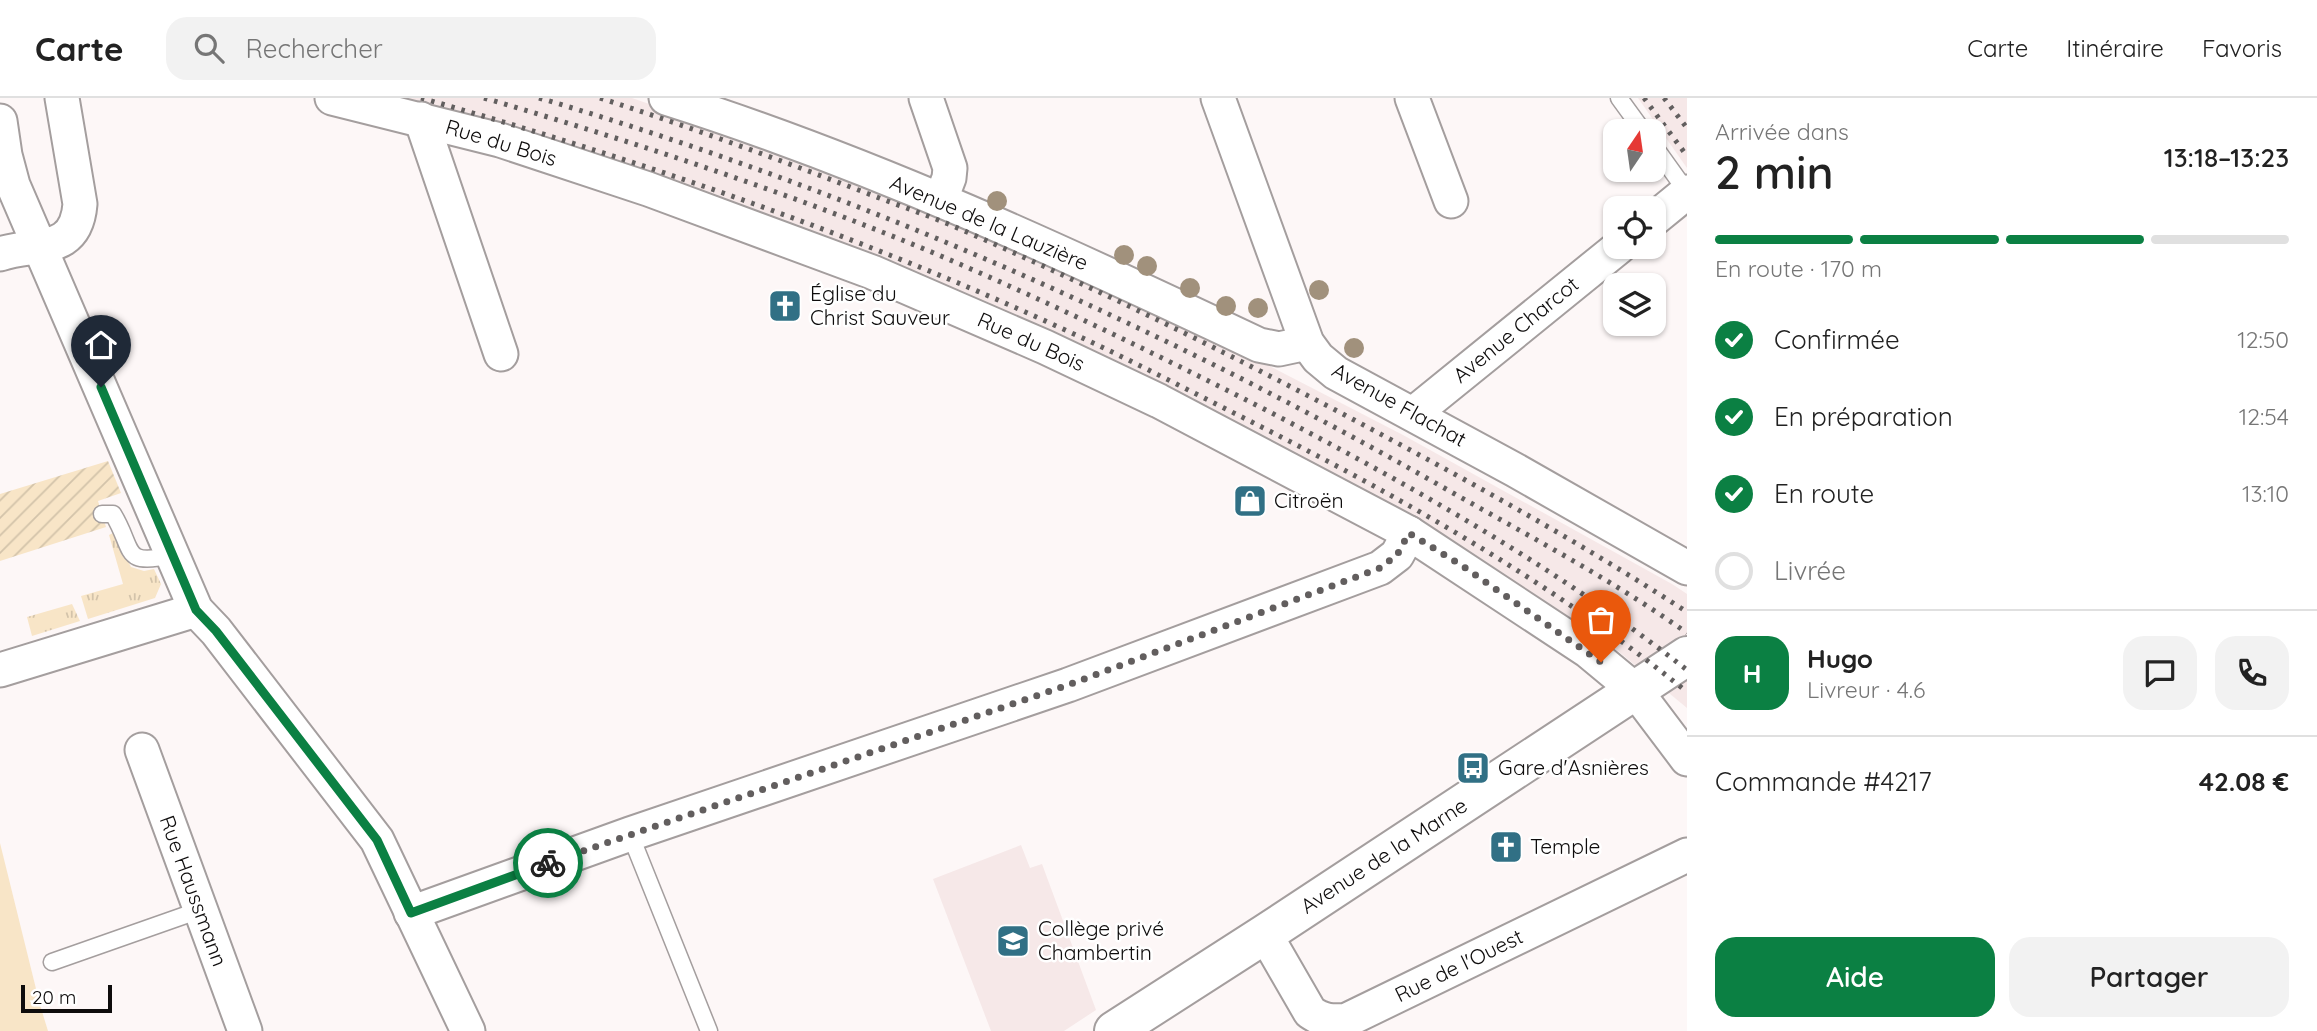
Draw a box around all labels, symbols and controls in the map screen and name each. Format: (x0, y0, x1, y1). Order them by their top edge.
search box (166, 17, 656, 80)
text: Carte (35, 28, 124, 69)
icon: search (190, 29, 228, 67)
text: Rechercher (246, 32, 383, 65)
text: Carte (1967, 33, 2028, 63)
text: Itinéraire (2066, 33, 2164, 63)
text: Favoris (2202, 33, 2282, 63)
street label: Rue du Bois (443, 113, 560, 171)
text: Arrivée dans (1715, 117, 1849, 146)
north arrow (1603, 119, 1666, 182)
map controls (1603, 119, 1666, 336)
text: 13:18–13:23 (2164, 141, 2289, 174)
text: 2 min (1715, 143, 1834, 201)
street label: Avenue de la Lauzière (886, 169, 1092, 276)
button: locate (1603, 196, 1666, 259)
text: En route · 170 m (1715, 254, 1882, 283)
street label: Avenue Charcot (1447, 271, 1583, 388)
button: layers (1603, 273, 1666, 336)
place label: Église du Christ Sauveur (810, 280, 950, 330)
church icon: Église du Christ Sauveur (766, 287, 804, 325)
street label: Rue du Bois (974, 306, 1089, 376)
pin (71, 315, 131, 387)
icon: check (1715, 321, 1753, 359)
text: Confirmée (1774, 323, 1900, 356)
text: 12:50 (2237, 325, 2289, 354)
icon: home (82, 326, 120, 364)
street label: Avenue Flachat (1328, 356, 1471, 452)
icon: check (1715, 398, 1753, 436)
text: En préparation (1774, 400, 1953, 433)
text: 12:54 (2239, 402, 2289, 431)
icon: check (1715, 475, 1753, 513)
text: En route (1774, 477, 1874, 510)
text: 13:10 (2242, 479, 2289, 508)
shop icon: Citroën (1231, 482, 1269, 520)
place label: Citroën (1274, 487, 1344, 513)
text: Livrée (1774, 554, 1846, 587)
pin (1571, 590, 1631, 662)
icon: bag (1582, 601, 1620, 639)
button: chat (2123, 636, 2197, 710)
button: phone (2215, 636, 2289, 710)
text: Hugo (1807, 642, 1873, 675)
text: H (1743, 657, 1761, 690)
text: Livreur · 4.6 (1807, 675, 1925, 704)
bus stop icon: Gare d'Asnières (1454, 749, 1492, 787)
place label: Gare d'Asnières (1498, 754, 1649, 780)
text: Commande #4217 (1715, 765, 1932, 798)
text: 42.08 € (2199, 765, 2289, 798)
street label: Avenue de la Marne (1295, 792, 1472, 919)
street label: Rue Haussmann (155, 812, 233, 970)
courier (513, 828, 583, 898)
church icon: Temple (1487, 828, 1525, 866)
place label: Temple (1530, 833, 1600, 859)
icon: bike (529, 844, 567, 882)
place label: Collège privé Chambertin (1038, 915, 1164, 965)
school or university icon: Collège privé Chambertin (994, 922, 1032, 960)
street label: Rue de l'Ouest (1390, 923, 1527, 1007)
button: Aide (1715, 937, 1995, 1017)
button: Partager (2009, 937, 2289, 1017)
scale bar (21, 982, 112, 1014)
text: 20 m (32, 985, 76, 1009)

